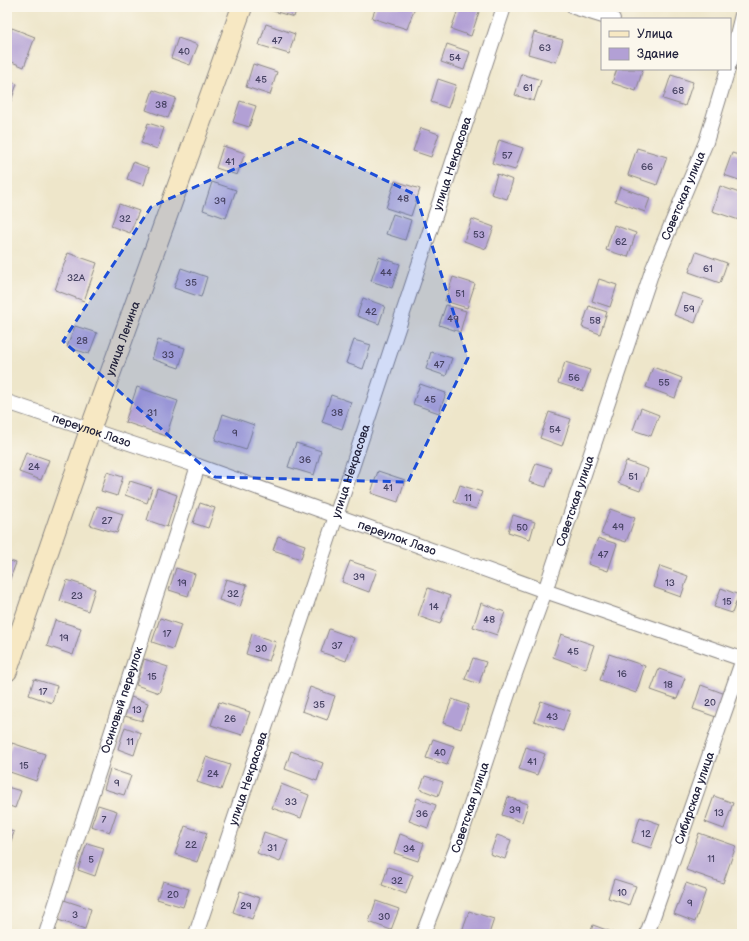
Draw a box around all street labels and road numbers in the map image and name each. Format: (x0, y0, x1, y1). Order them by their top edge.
street label: улица Некрасова (430, 115, 475, 213)
street label: Советская улица (658, 149, 709, 243)
street label: улица Ленина (103, 299, 144, 378)
street label: переулок Лазо (50, 411, 133, 451)
street label: улица Некрасова (329, 423, 374, 520)
street label: Советская улица (553, 454, 598, 549)
street label: переулок Лазо (356, 517, 438, 559)
street label: Осиновый переулок (98, 644, 147, 756)
street label: улица Некрасова (226, 730, 271, 827)
street label: Сибирская улица (672, 750, 718, 847)
street label: Советская улица (448, 760, 493, 855)

